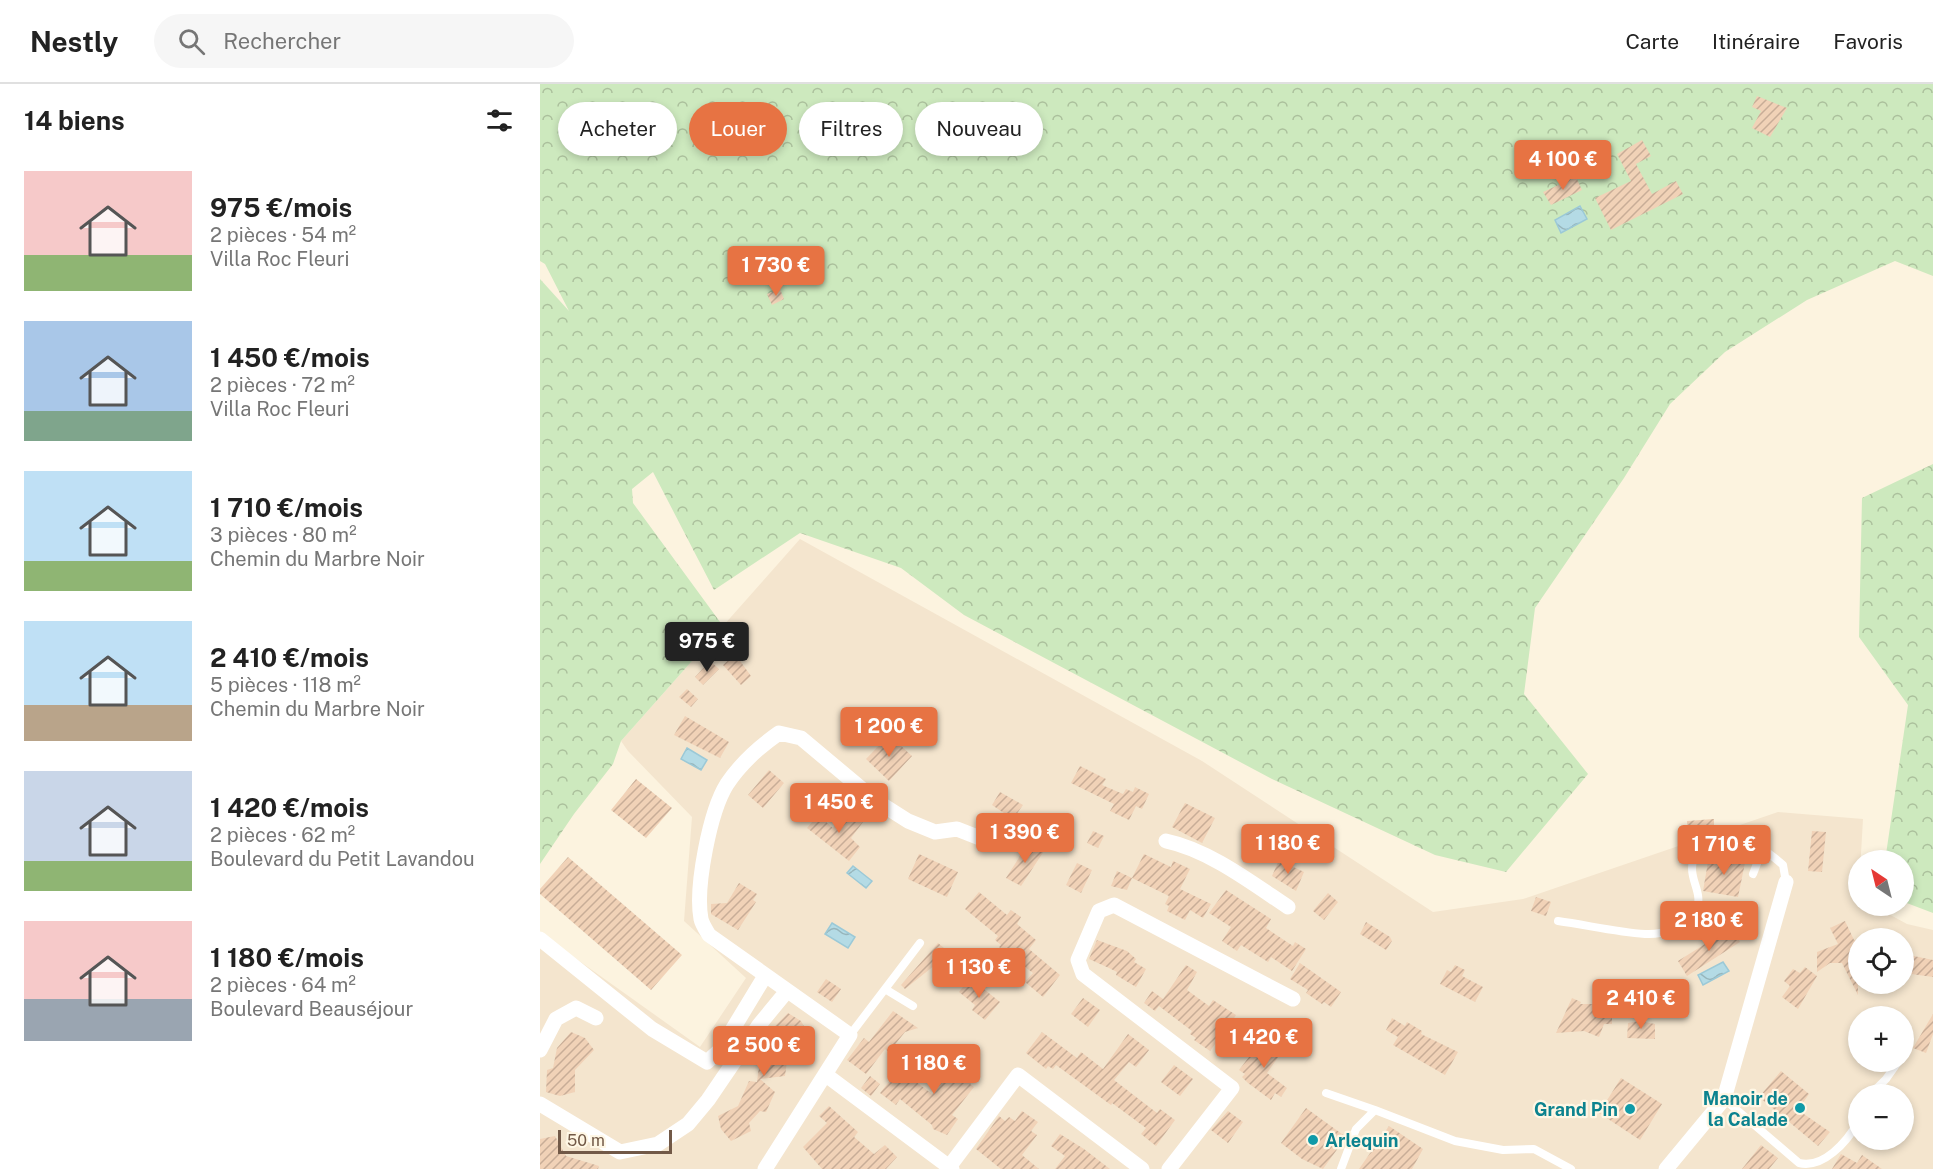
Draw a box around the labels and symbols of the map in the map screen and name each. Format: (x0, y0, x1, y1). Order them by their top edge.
pin: 4 100 € (1508, 140, 1618, 191)
pin: 1 730 € (721, 246, 831, 297)
pin: 975 € (665, 622, 749, 673)
pin: 1 200 € (834, 707, 944, 758)
pin: 1 450 € (784, 783, 894, 834)
pin: 1 390 € (970, 813, 1080, 864)
pin: 1 180 € (1233, 824, 1343, 875)
pin: 1 710 € (1669, 825, 1779, 876)
north arrow (1848, 850, 1914, 916)
pin: 2 180 € (1654, 901, 1764, 952)
pin: 1 130 € (924, 948, 1034, 999)
pin: 2 410 € (1586, 979, 1696, 1030)
pin: 1 420 € (1209, 1018, 1319, 1069)
pin: 2 500 € (709, 1026, 819, 1077)
pin: 1 180 € (879, 1044, 989, 1095)
place label: Manoir de la Calade (1703, 1088, 1788, 1130)
place label: Grand Pin (1534, 1099, 1618, 1120)
marker: Manoir de la Calade (1793, 1101, 1807, 1115)
marker: Grand Pin (1623, 1102, 1637, 1116)
scale bar (558, 1127, 672, 1154)
place label: Arlequin (1325, 1130, 1398, 1151)
marker: Arlequin (1306, 1133, 1320, 1147)

